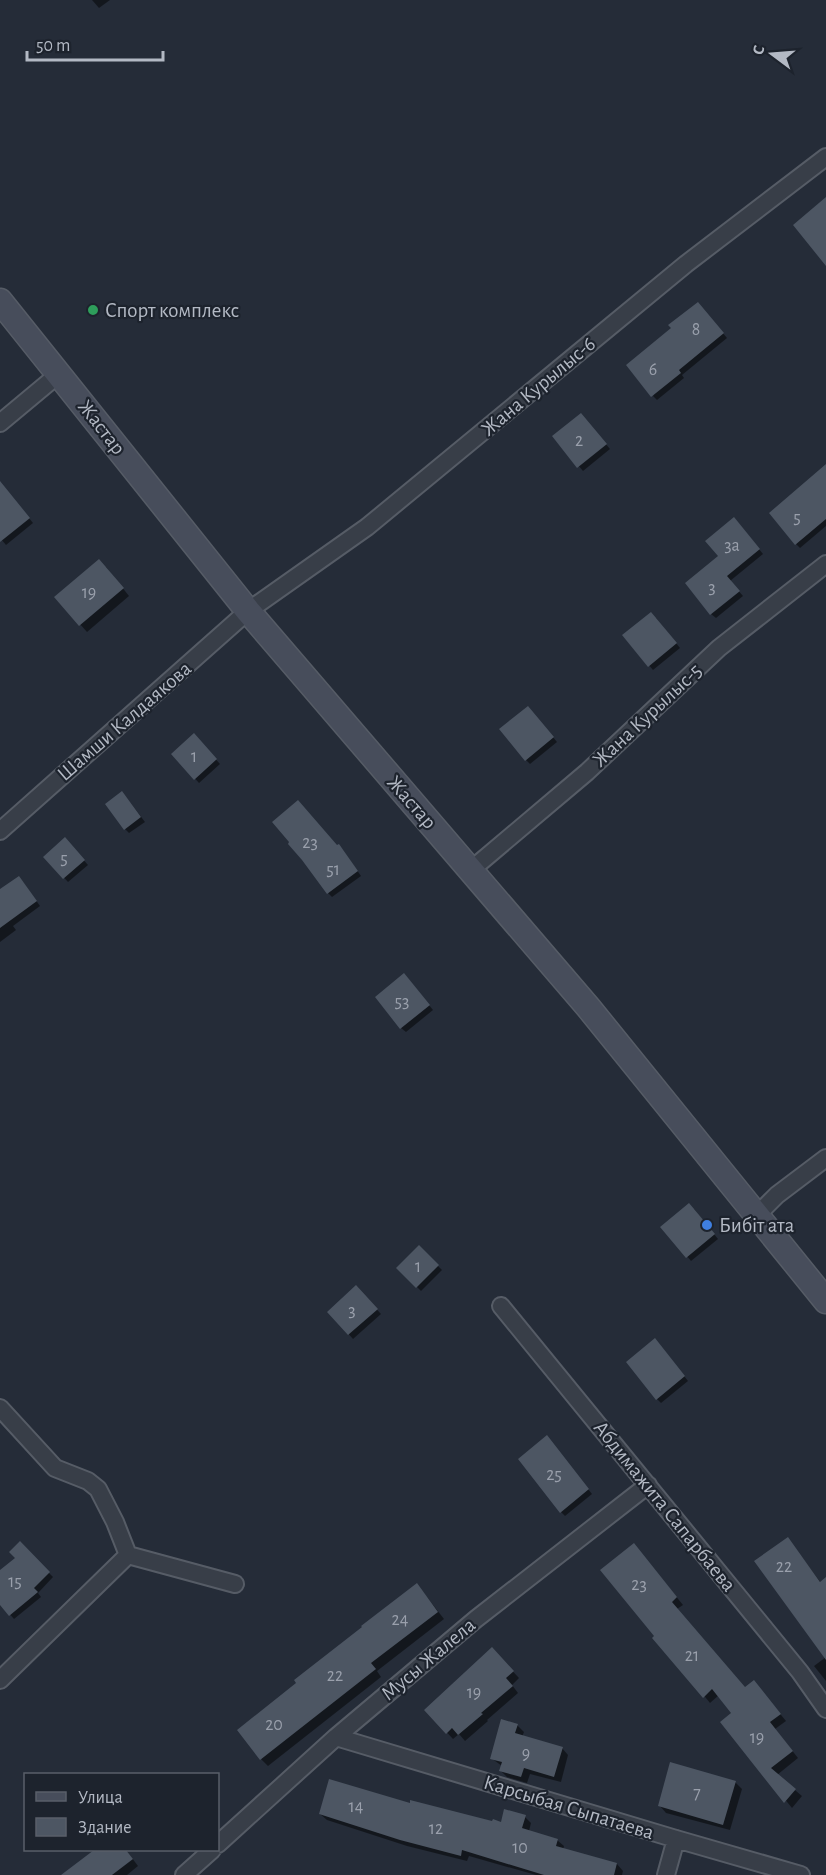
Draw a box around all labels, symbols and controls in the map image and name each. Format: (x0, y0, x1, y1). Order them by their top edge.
scale bar (27, 24, 164, 62)
north arrow (742, 24, 802, 84)
text: 50 m (36, 37, 70, 55)
text: С (750, 44, 767, 57)
place label: Спорт комплекс (105, 300, 239, 321)
marker: Спорт комплекс (86, 303, 100, 317)
house number: 8 (692, 321, 700, 339)
street label: Жана Курылыс-6 (477, 333, 599, 440)
house number: 6 (649, 361, 657, 379)
street label: Жастар (74, 396, 129, 459)
house number: 2 (575, 432, 583, 450)
house number: 5 (793, 509, 801, 527)
house number: 3а (724, 537, 740, 555)
house number: 3 (708, 579, 716, 597)
house number: 19 (82, 584, 96, 602)
street label: Шамши Калдаякова (53, 657, 196, 785)
street label: Жана Курылыс-5 (589, 660, 706, 771)
house number: 1 (191, 748, 197, 766)
street label: Жастар (383, 772, 440, 833)
house number: 23 (302, 834, 318, 852)
house number: 5 (60, 850, 68, 868)
house number: 51 (326, 861, 340, 879)
house number: 53 (395, 993, 409, 1011)
place label: Бибіт ата (719, 1215, 795, 1236)
marker: Бибіт ата (700, 1218, 714, 1232)
house number: 1 (415, 1258, 421, 1276)
house number: 3 (348, 1302, 356, 1320)
street label: Абдимажита Сапарбаева (590, 1417, 740, 1596)
house number: 25 (546, 1466, 562, 1484)
house number: 22 (776, 1558, 792, 1576)
house number: 15 (8, 1573, 22, 1591)
house number: 23 (631, 1576, 647, 1594)
house number: 24 (392, 1611, 409, 1629)
street label: Мусы Жалела (377, 1614, 480, 1705)
house number: 21 (685, 1647, 699, 1665)
house number: 22 (327, 1667, 343, 1685)
house number: 19 (467, 1684, 481, 1702)
house number: 20 (265, 1716, 283, 1734)
house number: 19 (750, 1729, 764, 1747)
house number: 9 (522, 1745, 530, 1763)
street label: Карсыбая Сыпатаева (481, 1772, 657, 1843)
legend (24, 1773, 219, 1851)
house number: 7 (693, 1785, 701, 1803)
text: Улица (78, 1789, 123, 1807)
house number: 14 (349, 1798, 364, 1816)
text: Здание (78, 1819, 132, 1837)
house number: 12 (429, 1820, 443, 1838)
house number: 10 (512, 1839, 528, 1857)

